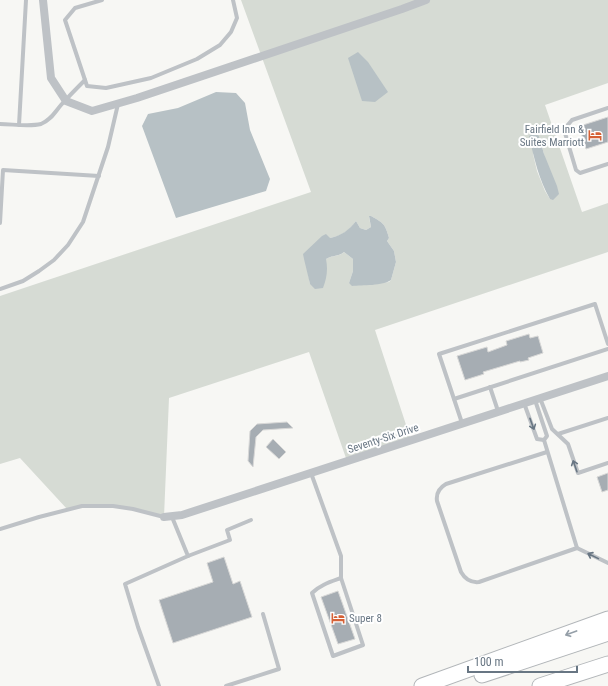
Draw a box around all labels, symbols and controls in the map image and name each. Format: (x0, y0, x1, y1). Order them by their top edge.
place label: Fairfield Inn & Suites Marriott (520, 123, 584, 149)
hotel icon: Fairfield Inn & Suites Marriott (587, 127, 603, 143)
one-way arrow (528, 418, 536, 430)
street label: Seventy-Six Drive (346, 421, 420, 456)
one-way arrow (571, 461, 579, 473)
one-way arrow (587, 552, 599, 559)
hotel icon: Super 8 (330, 610, 346, 626)
place label: Super 8 (349, 612, 382, 625)
one-way arrow (566, 629, 578, 637)
scale bar (468, 648, 577, 674)
text: 100 m (474, 655, 504, 669)

